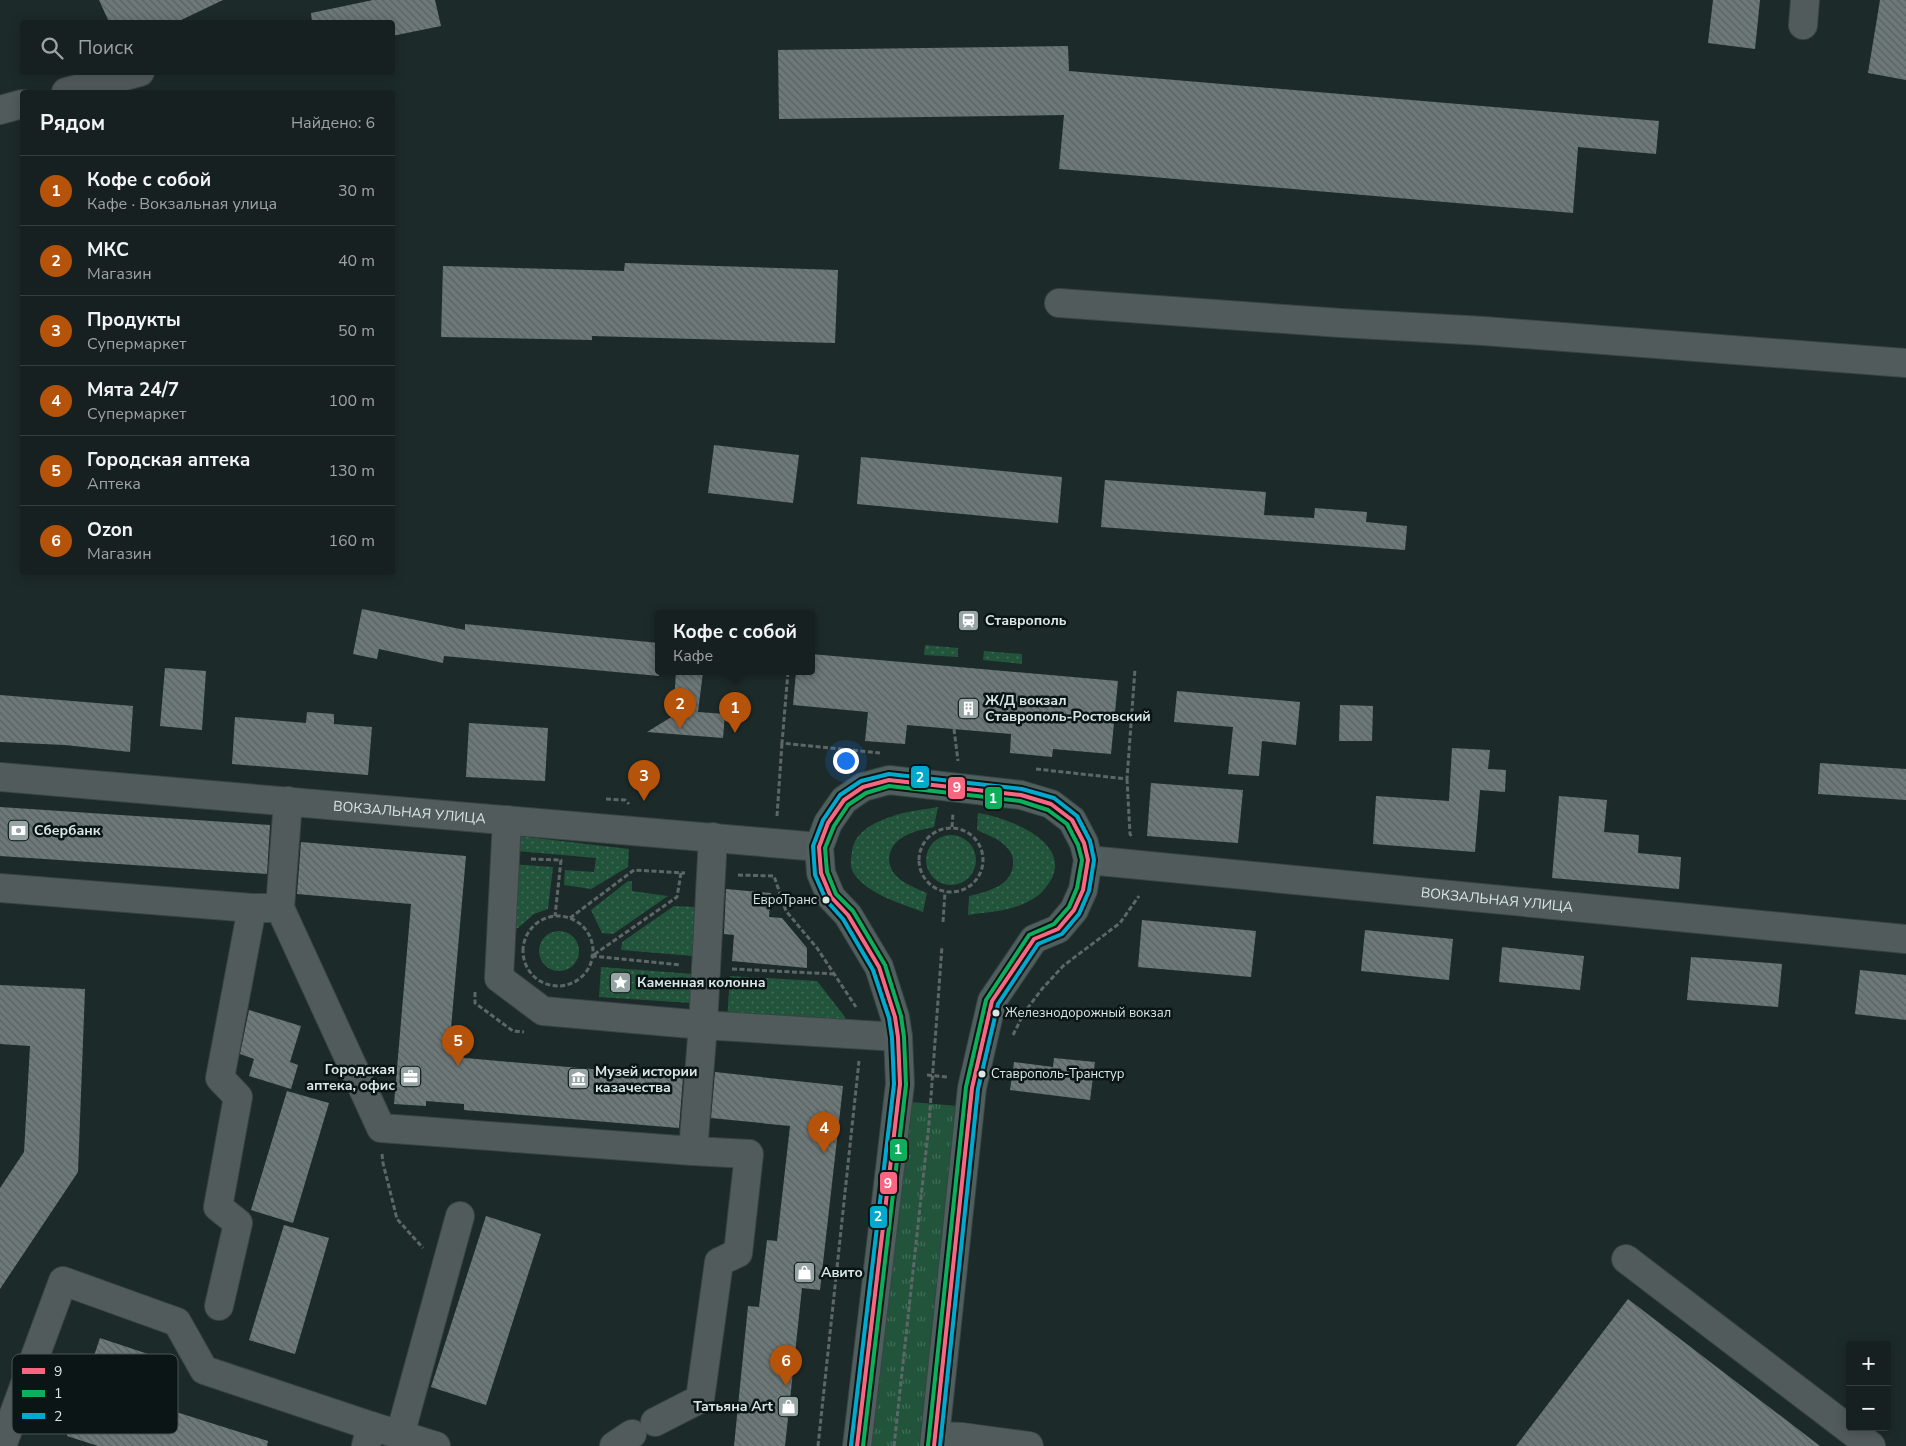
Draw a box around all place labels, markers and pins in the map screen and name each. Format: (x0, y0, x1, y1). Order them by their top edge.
station icon: Ставрополь (957, 608, 981, 632)
place label: Ставрополь (985, 611, 1067, 630)
pin: 2 (664, 688, 696, 729)
place label: Ж/Д вокзал Ставрополь-Ростовский (985, 691, 1151, 726)
pin: 1 (719, 692, 751, 733)
building icon: Ж/Д вокзал Ставрополь-Ростовский (957, 696, 981, 720)
pin: 3 (628, 760, 660, 801)
bank icon: Сбербанк (6, 818, 30, 842)
place label: Сбербанк (34, 821, 101, 840)
place label: ЕвроТранс (753, 891, 817, 909)
marker: ЕвроТранс (821, 895, 831, 905)
place icon: Каменная колонна (609, 970, 633, 994)
place label: Каменная колонна (637, 973, 766, 992)
place label: Железнодорожный вокзал (1005, 1004, 1171, 1022)
marker: Железнодорожный вокзал (991, 1008, 1001, 1018)
pin: 5 (442, 1025, 474, 1066)
place label: Городская аптека, офис (306, 1060, 395, 1095)
place label: Музей истории казачества (595, 1062, 698, 1097)
office icon: Городская аптека, офис (399, 1065, 423, 1089)
place label: Ставрополь-Транстур (991, 1065, 1125, 1083)
museum icon: Музей истории казачества (567, 1067, 591, 1091)
marker: Ставрополь-Транстур (977, 1069, 987, 1079)
pin: 4 (808, 1112, 840, 1153)
shop icon: Авито (793, 1260, 817, 1284)
place label: Авито (821, 1263, 863, 1282)
pin: 6 (770, 1345, 802, 1386)
shop icon: Татьяна Art (777, 1394, 801, 1418)
place label: Татьяна Art (693, 1397, 774, 1416)

